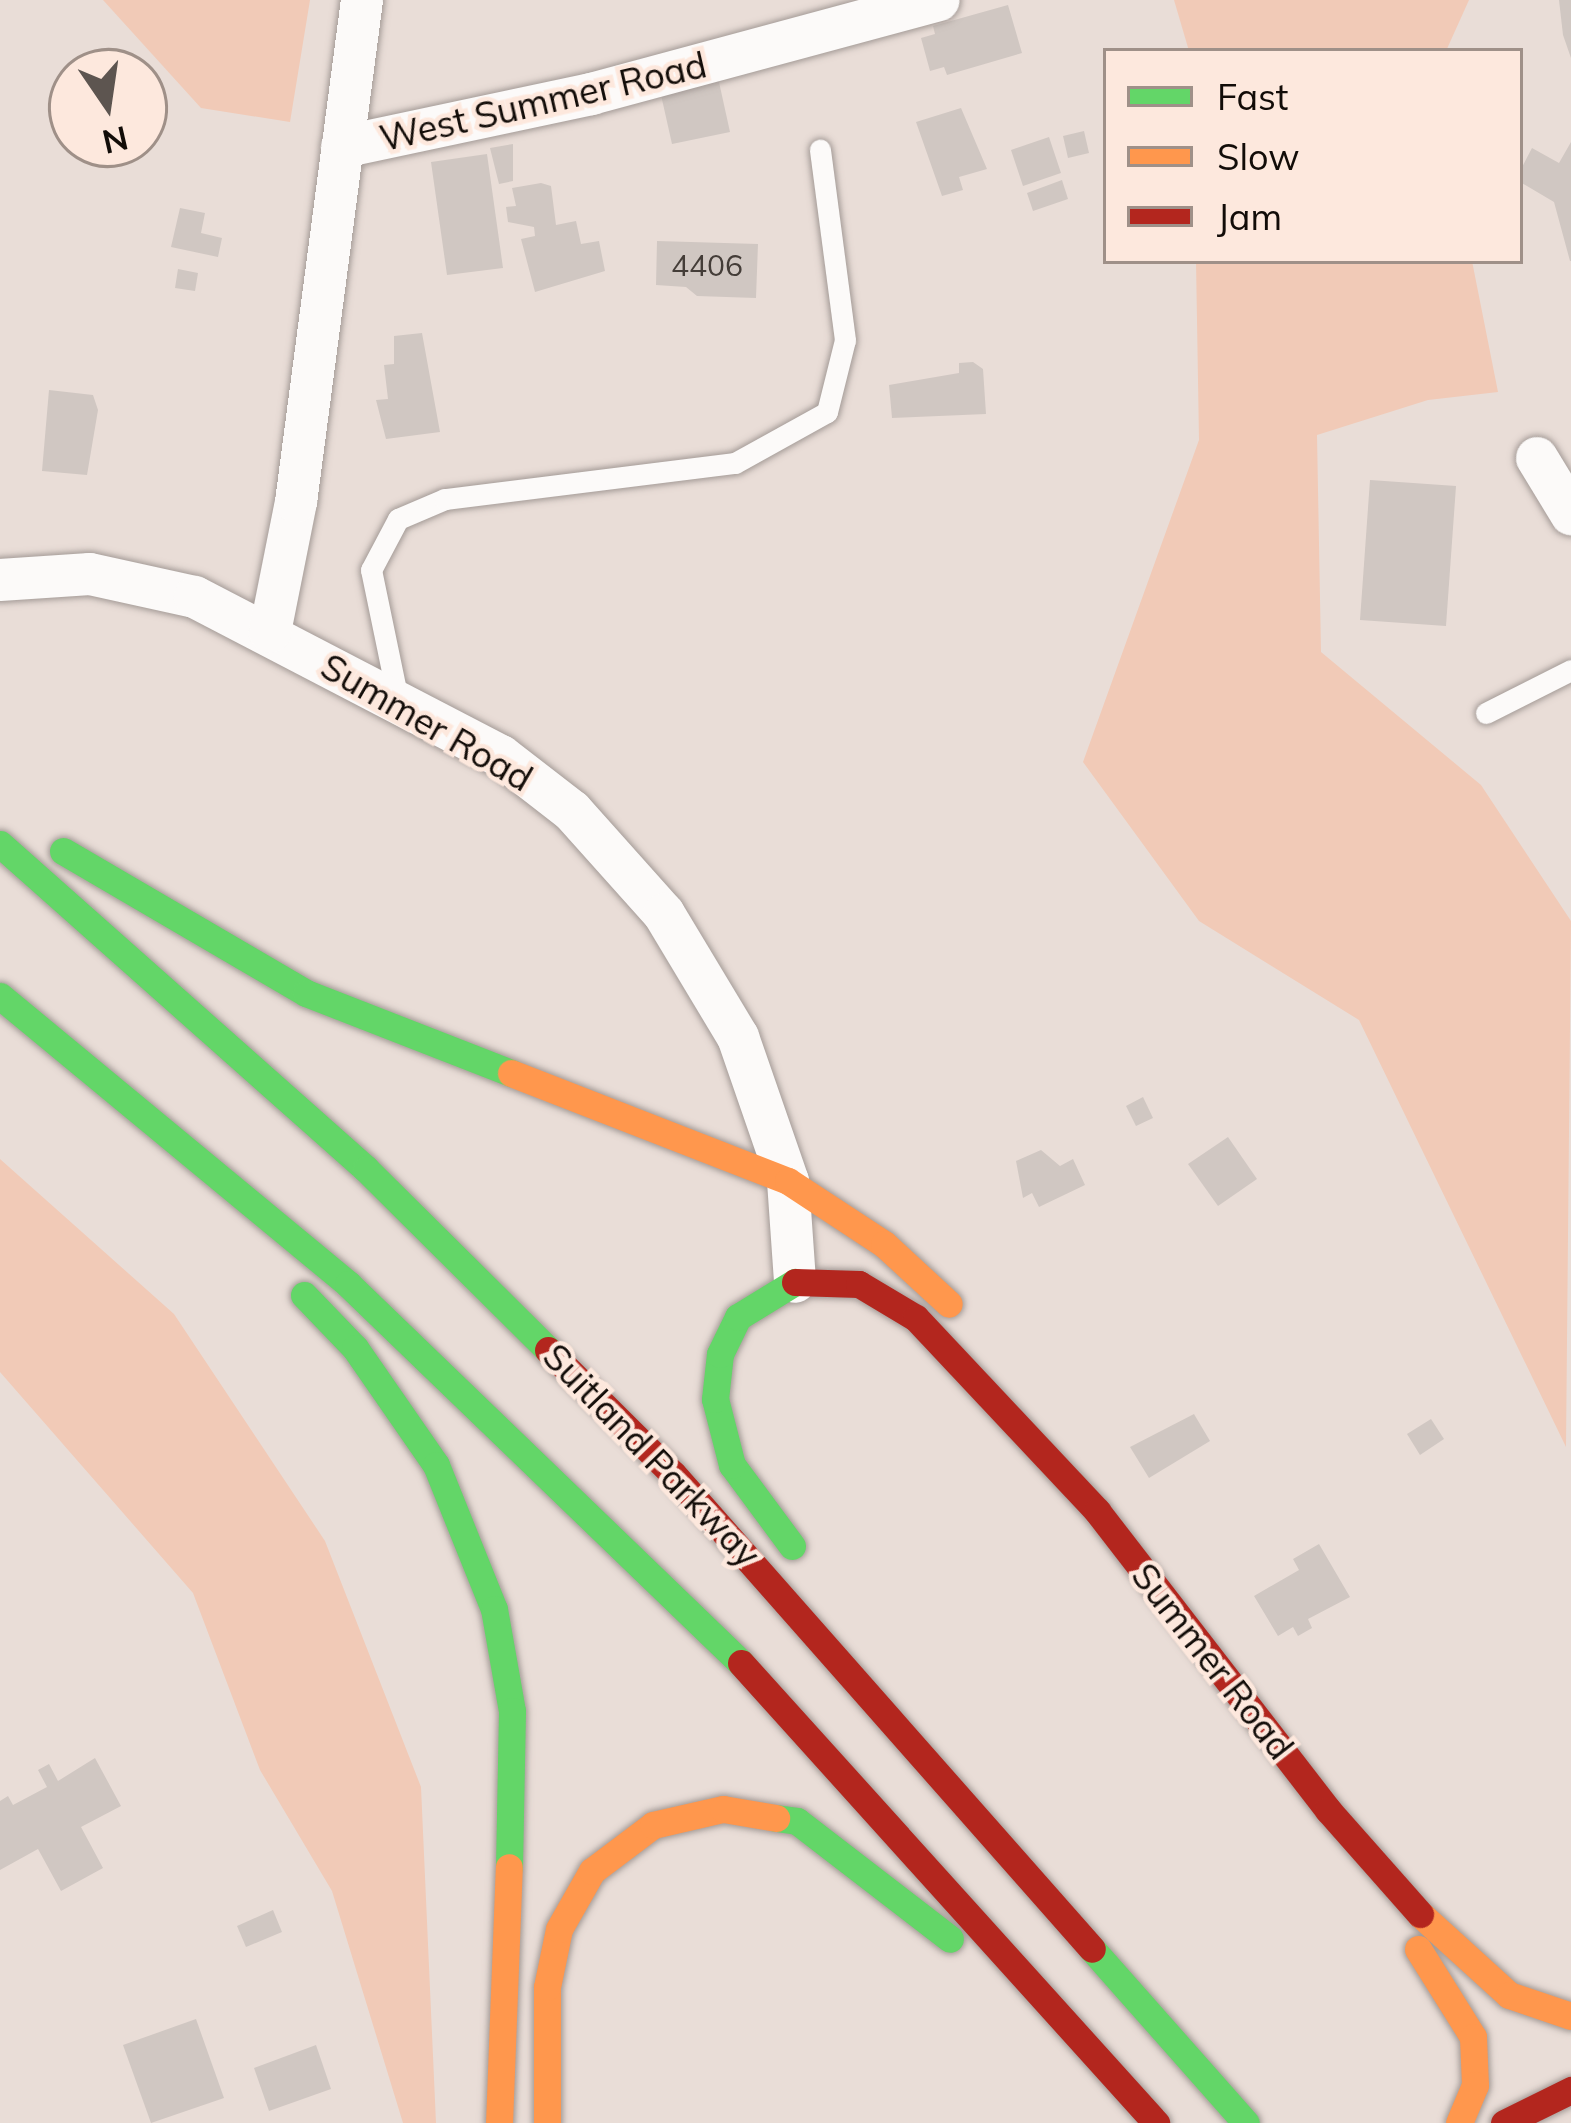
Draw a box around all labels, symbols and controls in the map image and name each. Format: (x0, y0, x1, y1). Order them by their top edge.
street label: West Summer Road (375, 42, 711, 160)
north arrow (48, 48, 168, 168)
legend (1103, 48, 1523, 264)
text: Fast (1217, 74, 1288, 119)
text: N (99, 118, 132, 163)
text: Slow (1217, 134, 1300, 179)
text: Jam (1217, 194, 1282, 239)
house number: 4406 (671, 247, 743, 283)
street label: Summer Road (314, 644, 540, 800)
street label: Suitland Parkway (535, 1335, 769, 1575)
street label: Summer Road (1123, 1554, 1303, 1768)

